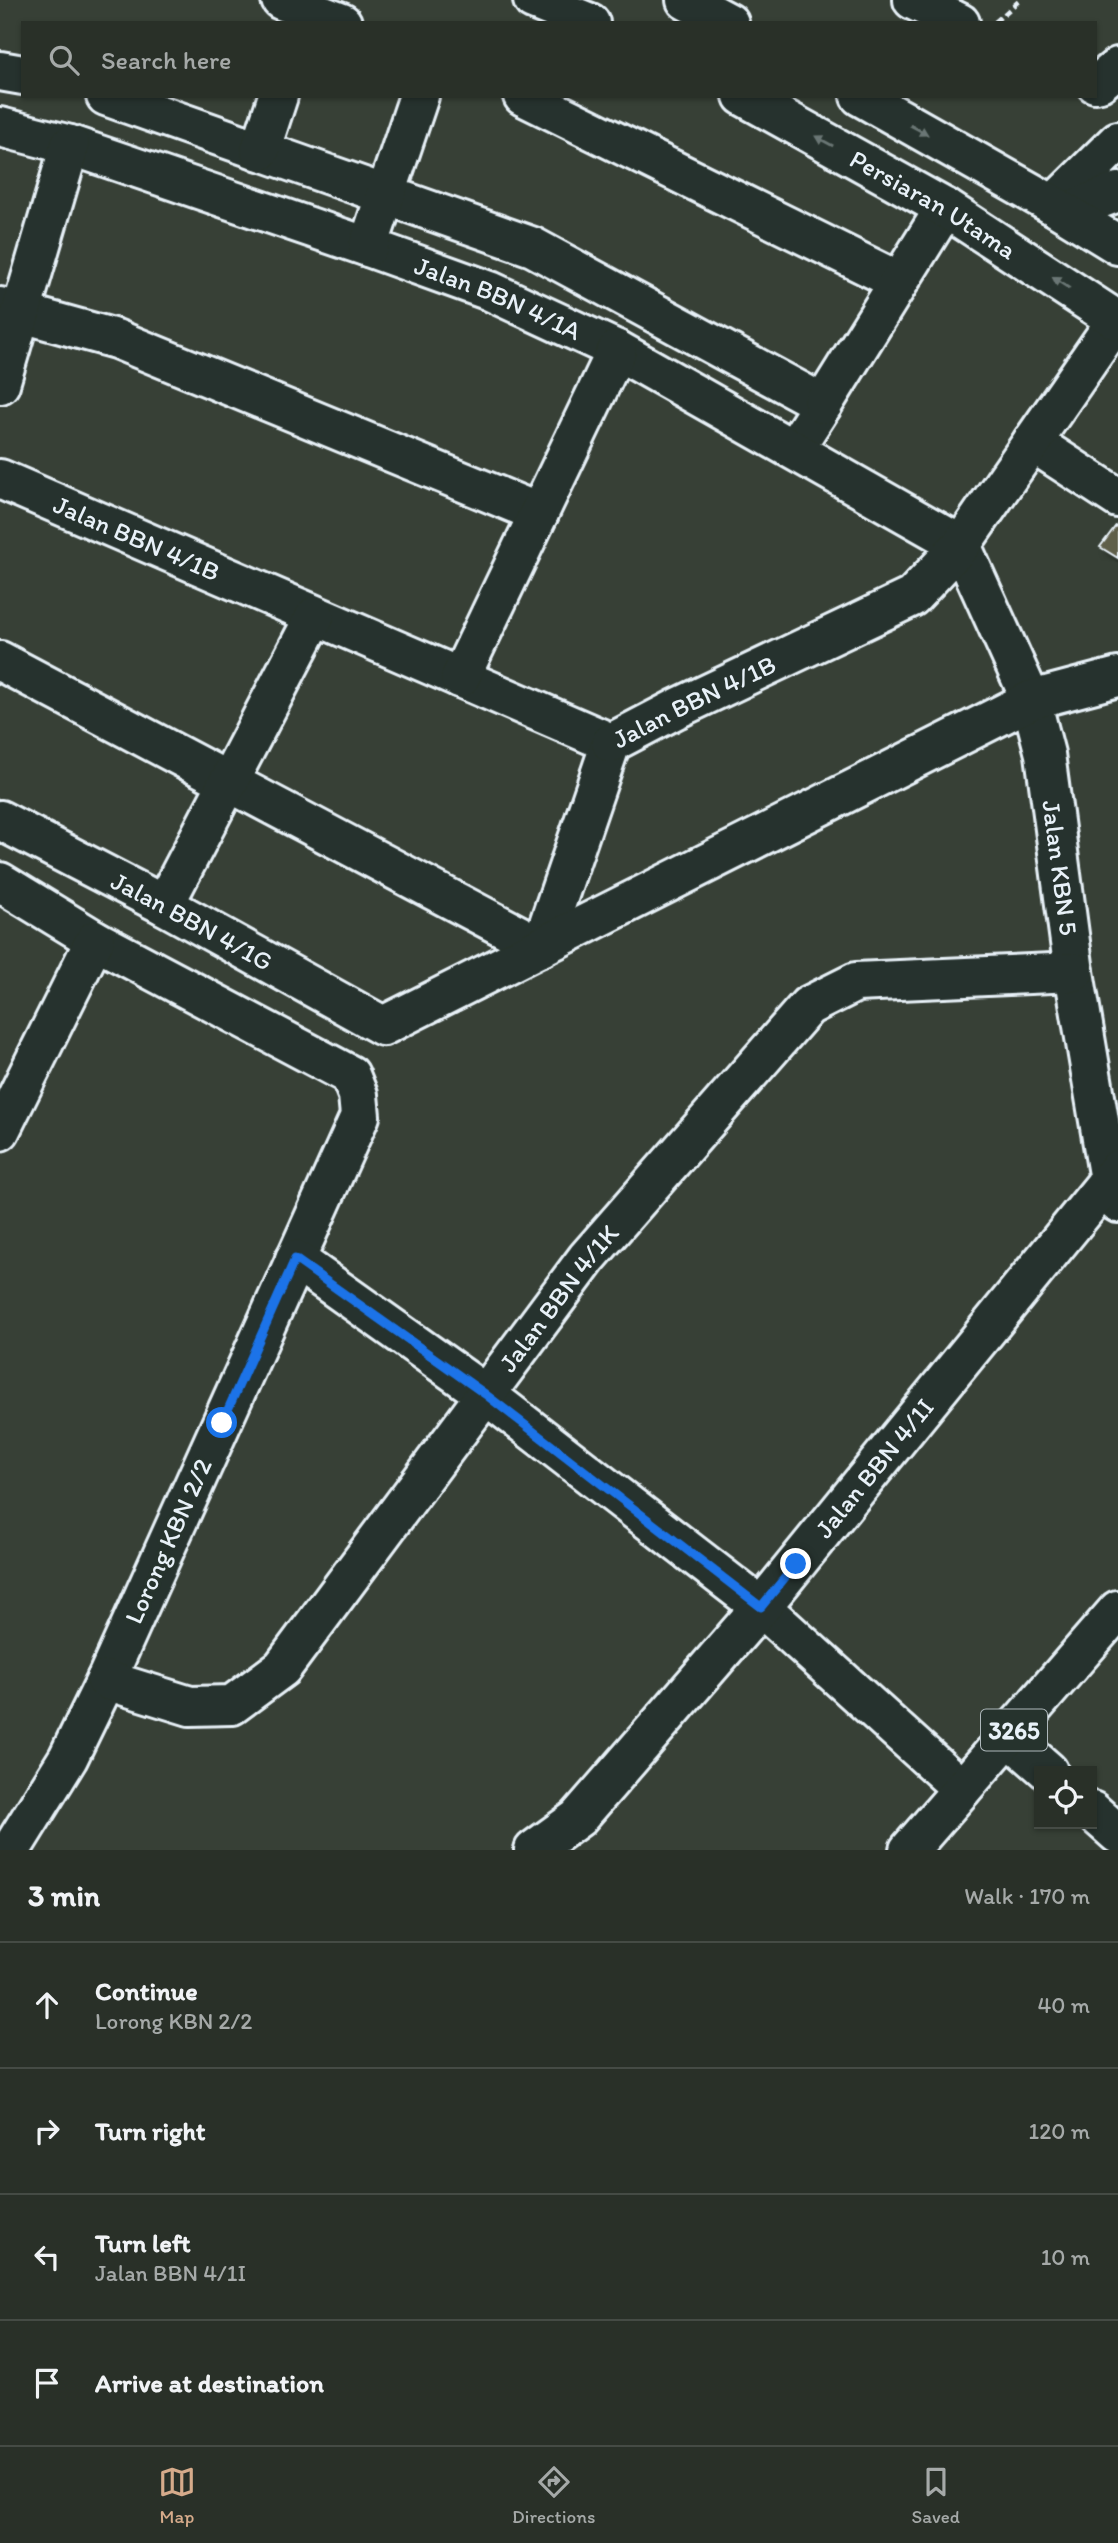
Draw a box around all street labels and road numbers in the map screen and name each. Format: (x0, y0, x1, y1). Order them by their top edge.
street label: Persiaran Utama (844, 143, 1023, 267)
street label: Jalan BBN 4/1A (410, 249, 587, 347)
street label: Jalan BBN 4/1B (49, 488, 225, 588)
street label: Jalan BBN 4/1B (607, 648, 781, 755)
street label: Jalan KBN 5 (1035, 798, 1085, 937)
street label: Jalan BBN 4/1G (106, 864, 278, 978)
street label: Jalan BBN 4/1K (492, 1217, 625, 1378)
street label: Jalan BBN 4/1I (808, 1392, 941, 1544)
street label: Lorong KBN 2/2 (117, 1453, 219, 1629)
road number: 3265 (981, 1710, 1047, 1750)

